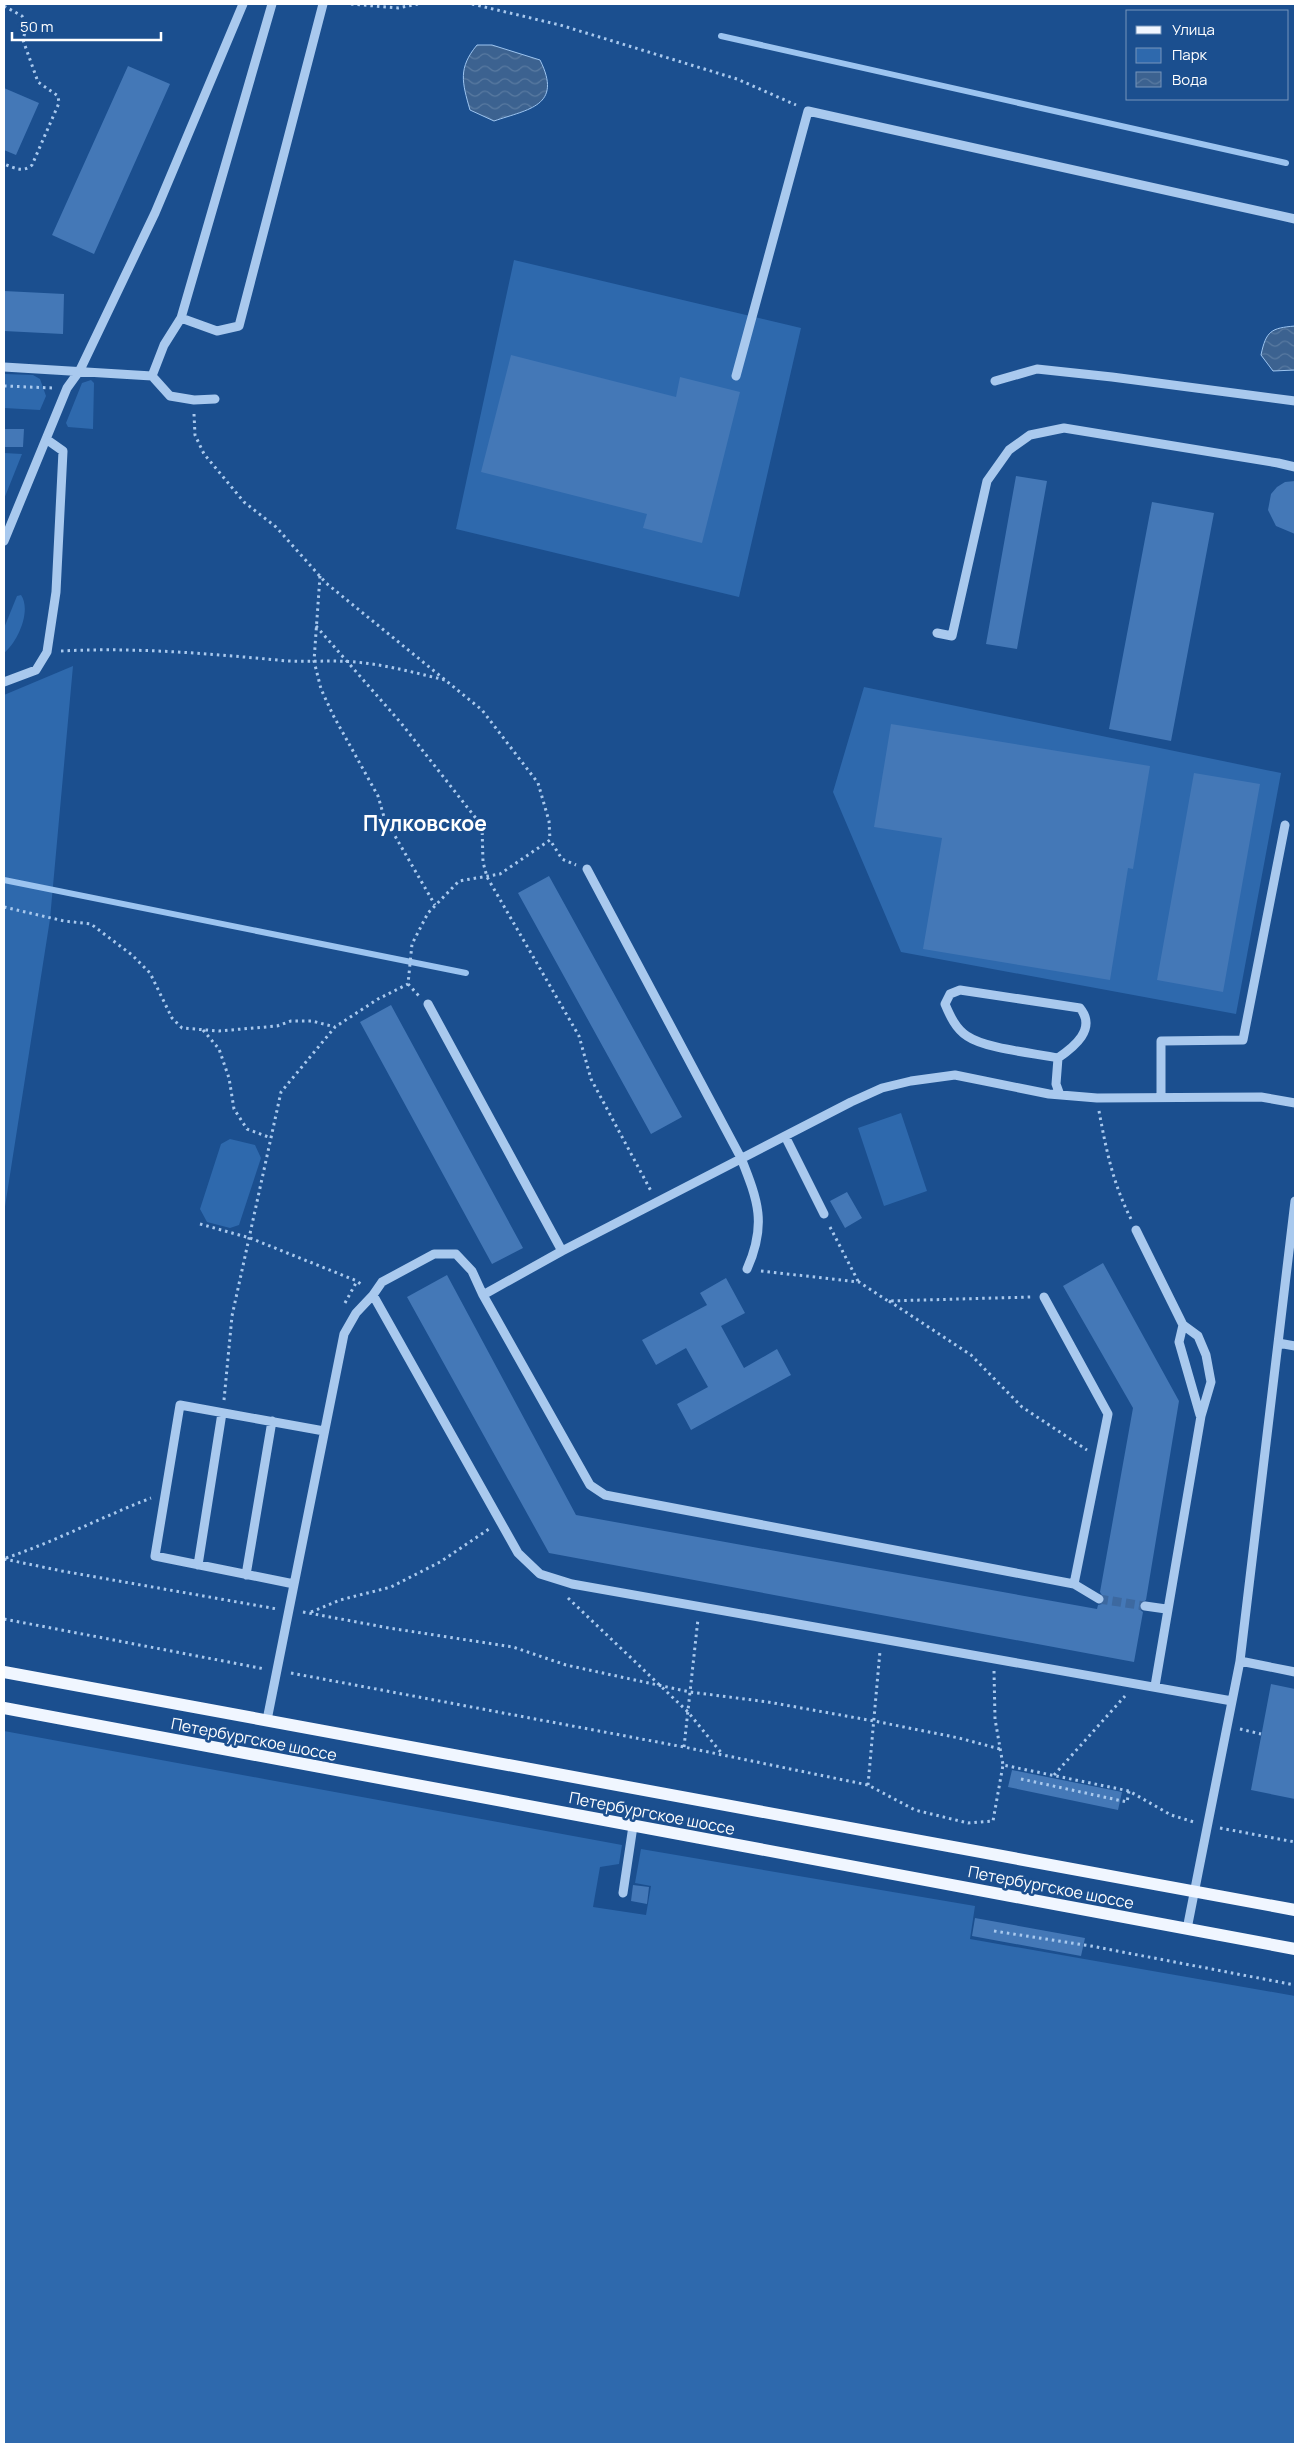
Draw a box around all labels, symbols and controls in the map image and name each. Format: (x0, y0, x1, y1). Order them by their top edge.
scale bar (12, 10, 161, 42)
legend (1126, 10, 1289, 100)
text: 50 m (20, 16, 54, 37)
text: Улица (1172, 19, 1215, 40)
text: Парк (1172, 44, 1208, 65)
text: Вода (1172, 69, 1207, 90)
district label: Пулковское (363, 809, 487, 837)
street label: Петербургское шоссе (169, 1712, 339, 1766)
street label: Петербургское шоссе (567, 1786, 737, 1840)
street label: Петербургское шоссе (966, 1860, 1136, 1914)

